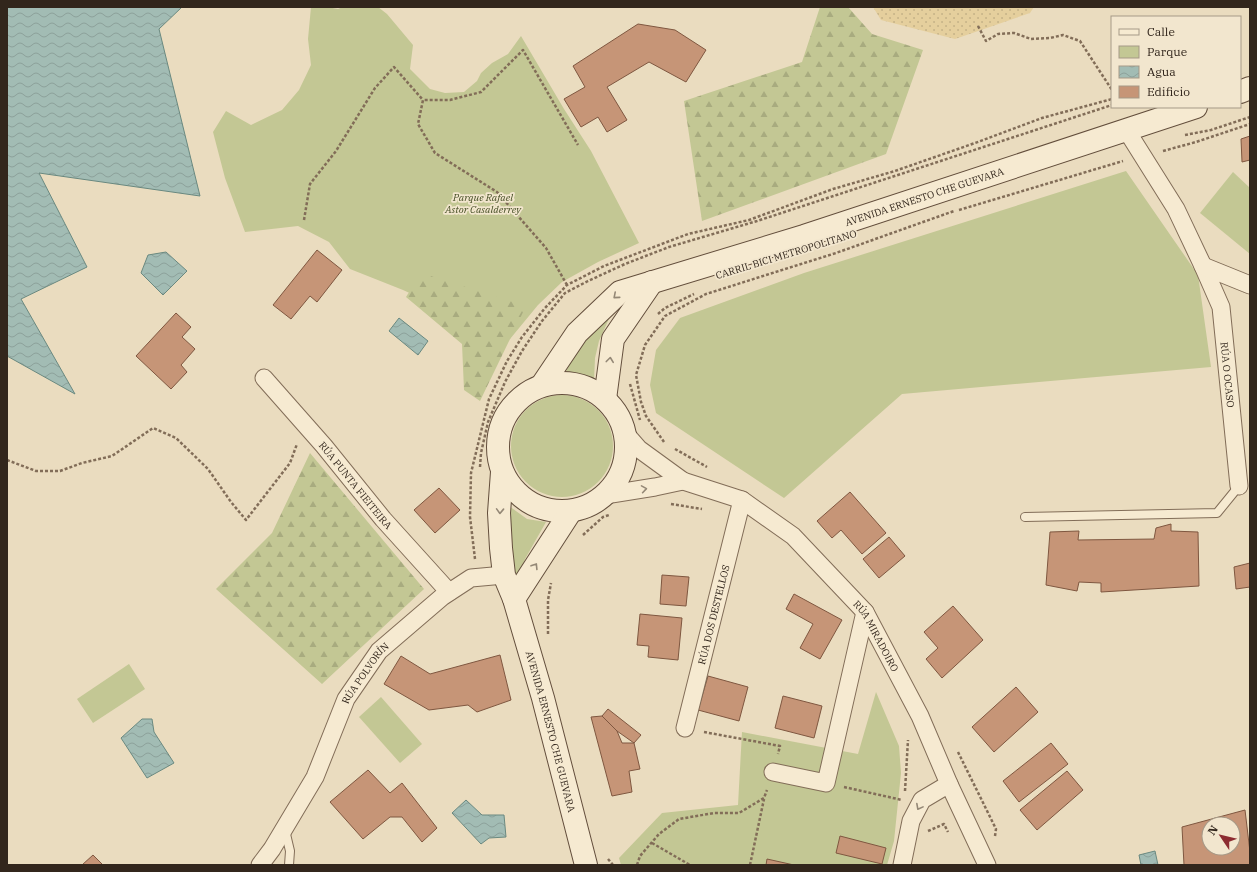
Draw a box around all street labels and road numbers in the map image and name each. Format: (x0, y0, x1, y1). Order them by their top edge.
street label: AVENIDA ERNESTO CHE GUEVARA (843, 165, 1006, 229)
street label: CARRIL BICI METROPOLITANO (714, 227, 858, 282)
street label: RÚA O OCASO (1218, 341, 1237, 408)
street label: RÚA PUNTA FIEITEIRA (316, 439, 395, 532)
street label: RÚA DOS DESTELLOS (695, 563, 733, 666)
street label: RÚA MIRADOIRO (850, 598, 901, 674)
street label: RÚA POLVORÍN (339, 639, 392, 706)
street label: AVENIDA ERNESTO CHE GUEVARA (523, 650, 578, 814)

